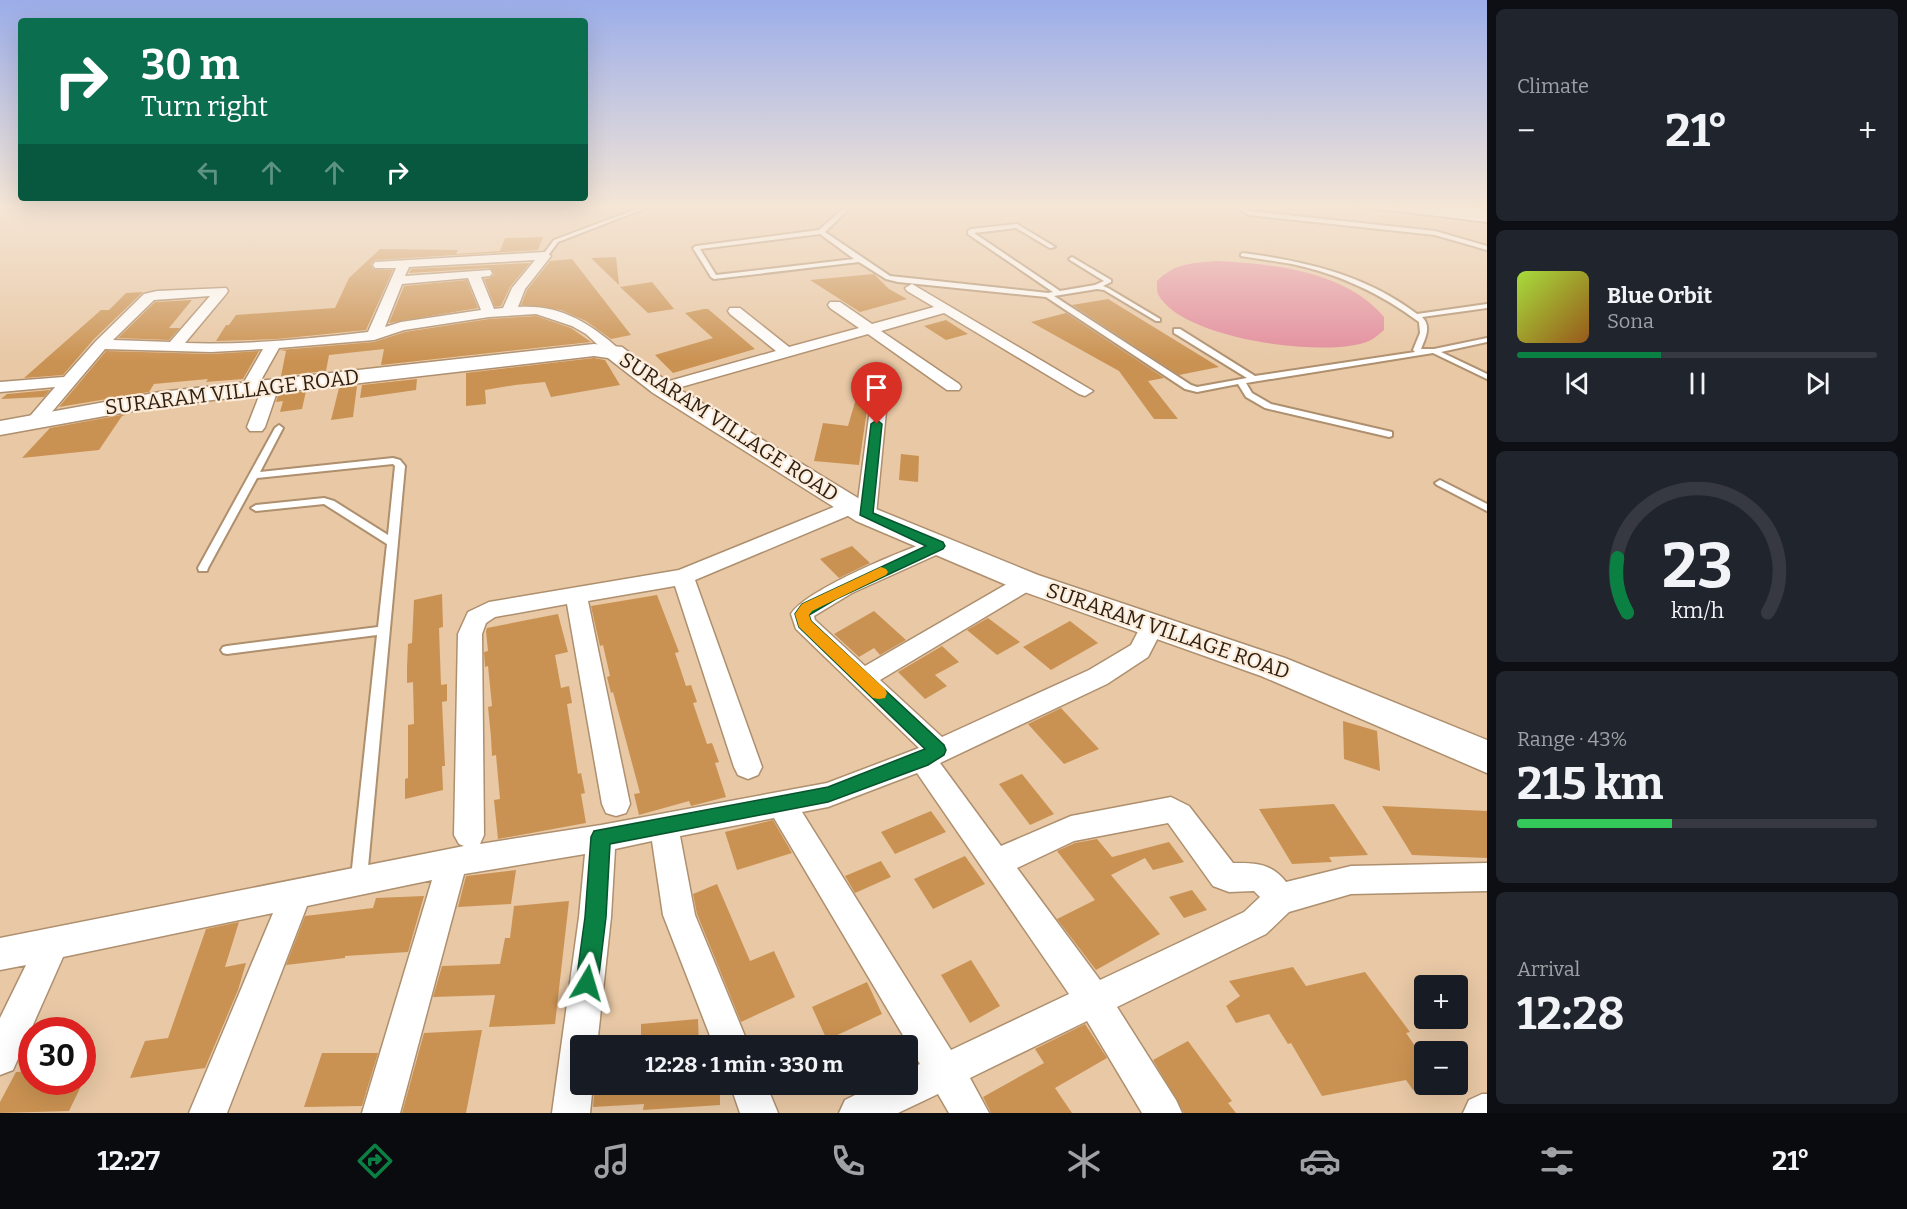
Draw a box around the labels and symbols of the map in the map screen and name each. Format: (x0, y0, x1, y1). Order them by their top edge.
street label: SURARAM VILLAGE ROAD (615, 346, 843, 508)
pin (851, 362, 902, 424)
street label: SURARAM VILLAGE ROAD (103, 364, 361, 420)
street label: SURARAM VILLAGE ROAD (1043, 577, 1293, 685)
position arrow (555, 951, 619, 1015)
speed limit sign: 30 (18, 1017, 96, 1095)

